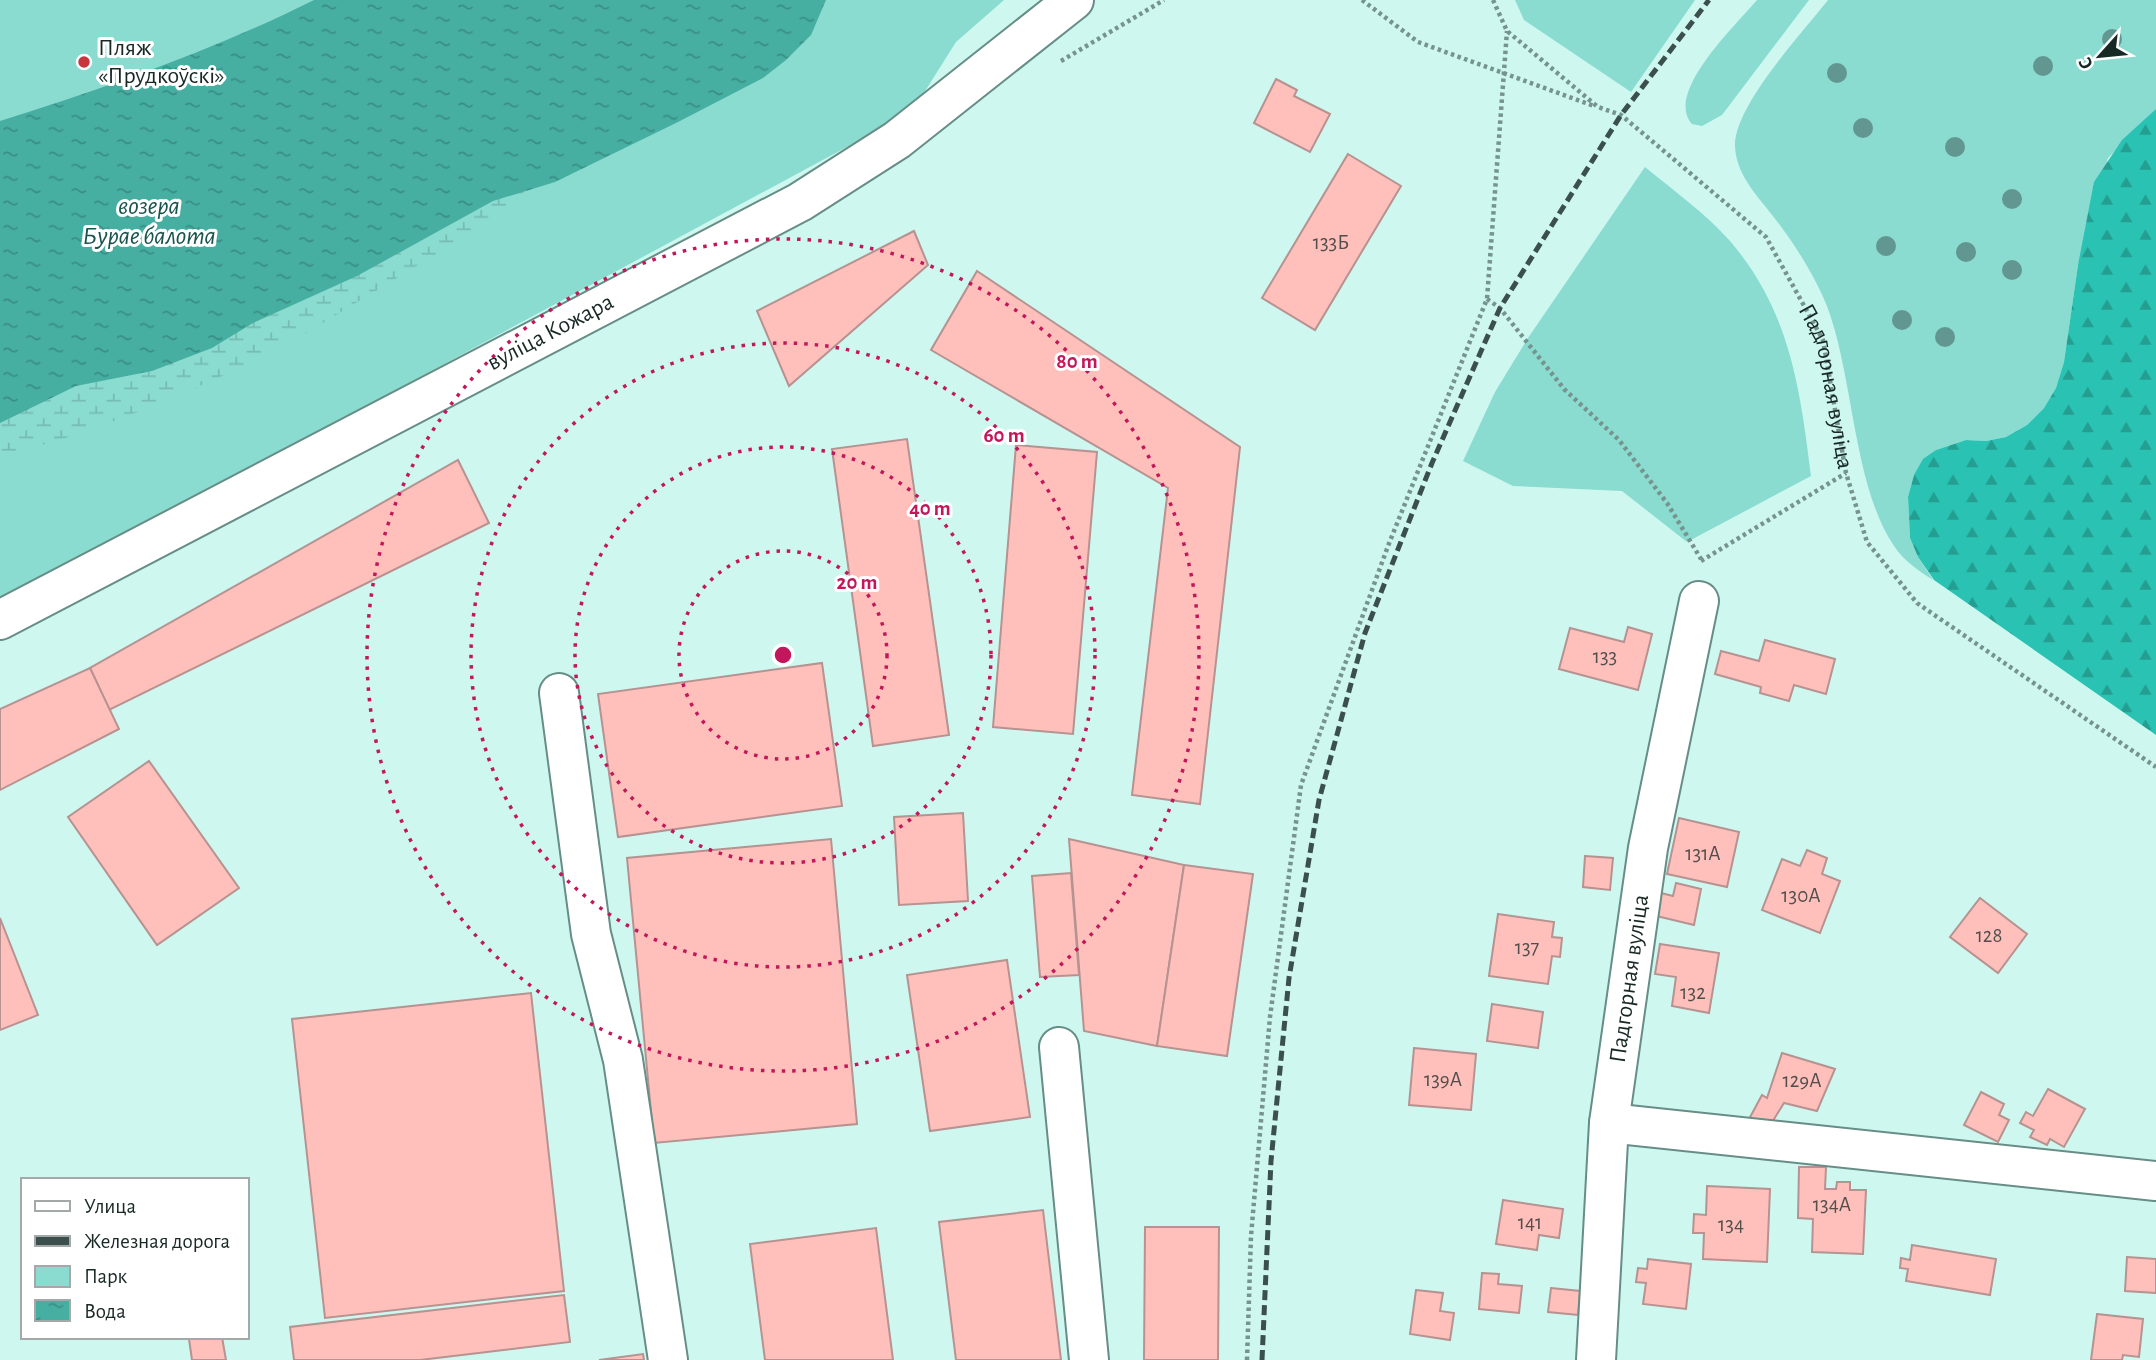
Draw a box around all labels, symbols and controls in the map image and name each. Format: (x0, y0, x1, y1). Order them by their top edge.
north arrow (2065, 21, 2135, 91)
place label: Пляж «Прудкоўскі» (98, 36, 225, 88)
marker: Пляж «Прудкоўскі» (76, 54, 92, 70)
text: С (2075, 54, 2097, 72)
water label: возера Бурае балота (82, 193, 216, 249)
house number: 133Б (1313, 232, 1349, 253)
street label: вуліца Кожара (483, 290, 618, 375)
street label: Падгорная вуліца (1794, 300, 1857, 471)
text: 80 m (1056, 351, 1098, 372)
text: 60 m (983, 425, 1025, 446)
text: 40 m (909, 498, 951, 519)
text: 20 m (837, 572, 877, 593)
centre of rings (771, 643, 795, 667)
house number: 133 (1593, 646, 1617, 667)
house number: 131А (1685, 843, 1721, 864)
house number: 130А (1781, 885, 1821, 906)
street label: Падгорная вуліца (1606, 893, 1653, 1065)
house number: 128 (1976, 925, 2002, 946)
house number: 137 (1515, 937, 1540, 958)
house number: 132 (1680, 982, 1706, 1003)
house number: 139А (1424, 1069, 1462, 1090)
house number: 129А (1783, 1070, 1822, 1091)
legend (21, 1178, 248, 1339)
house number: 134А (1813, 1194, 1851, 1215)
text: Улица (84, 1196, 137, 1217)
house number: 141 (1518, 1212, 1542, 1233)
house number: 134 (1718, 1214, 1744, 1235)
text: Железная дорога (84, 1231, 231, 1252)
text: Парк (84, 1266, 128, 1287)
text: Вода (84, 1301, 126, 1322)

